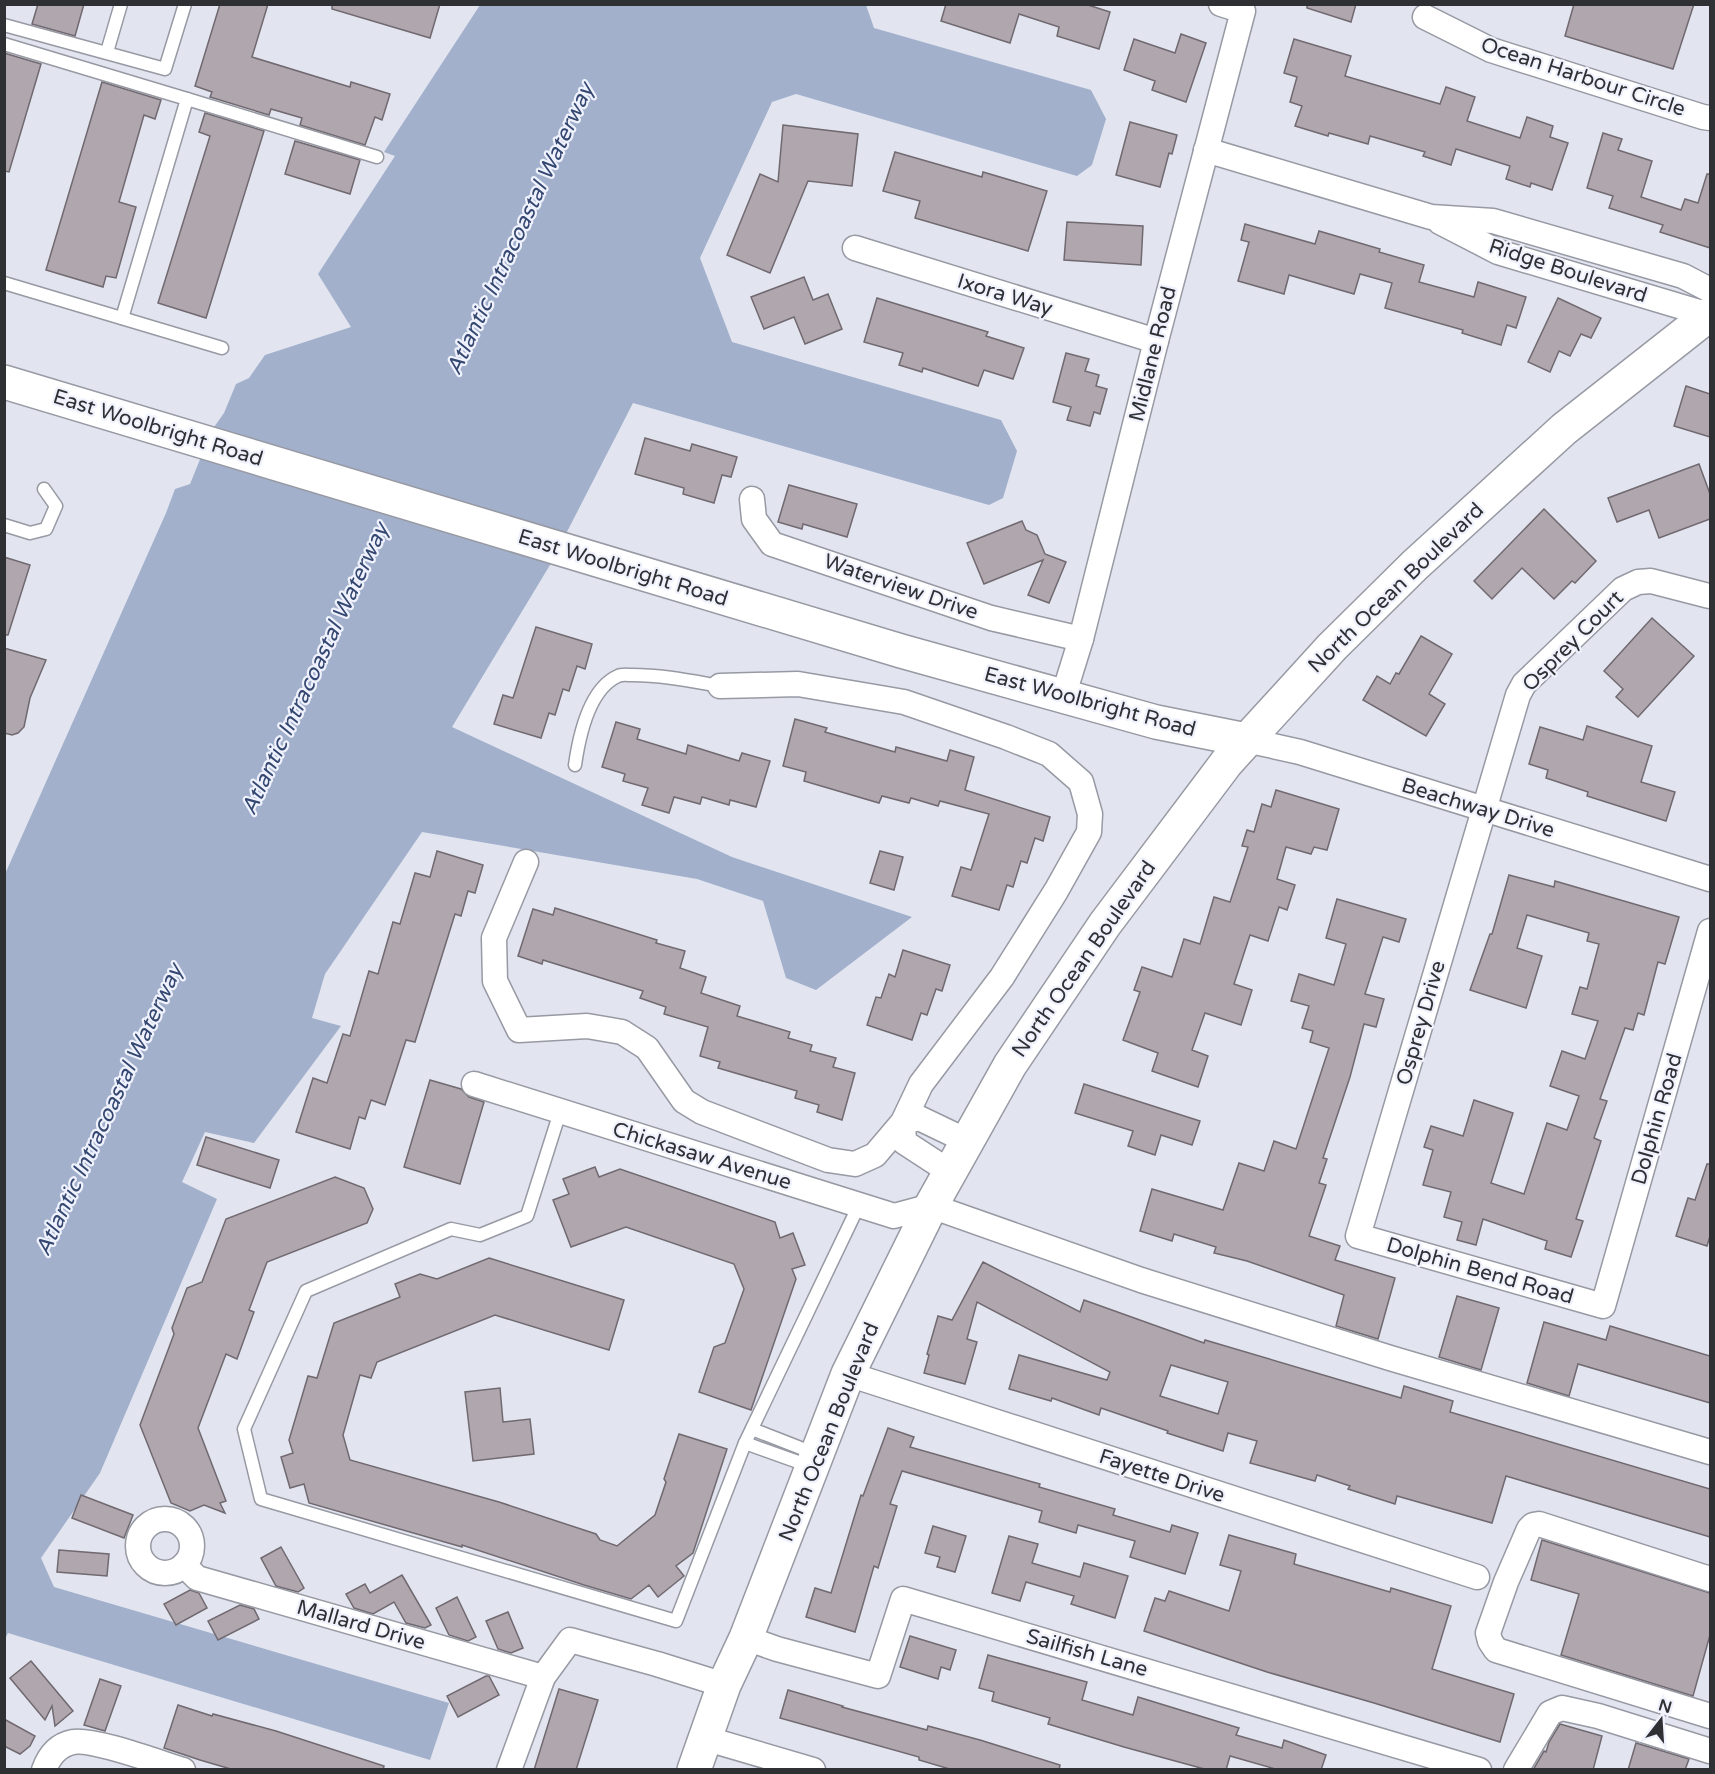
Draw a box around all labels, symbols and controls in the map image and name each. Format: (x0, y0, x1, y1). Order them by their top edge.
street label: Ocean Harbour Circle (1478, 32, 1689, 122)
water label: Atlantic Intracoastal Waterway (441, 77, 600, 379)
street label: Ridge Boulevard (1486, 234, 1650, 308)
street label: Ixora Way (954, 269, 1056, 321)
street label: Midlane Road (1124, 284, 1182, 424)
street label: East Woolbright Road (50, 384, 266, 472)
street label: North Ocean Boulevard (1303, 498, 1489, 678)
water label: Atlantic Intracoastal Waterway (236, 517, 395, 819)
street label: East Woolbright Road (515, 524, 731, 612)
street label: Waterview Drive (820, 549, 982, 625)
street label: Osprey Court (1517, 585, 1629, 697)
street label: East Woolbright Road (981, 662, 1199, 742)
street label: Beachway Drive (1399, 773, 1558, 843)
street label: North Ocean Boulevard (1007, 856, 1161, 1062)
water label: Atlantic Intracoastal Waterway (30, 958, 189, 1260)
street label: Osprey Drive (1391, 958, 1451, 1088)
street label: Dolphin Road (1626, 1050, 1688, 1188)
street label: Chickasaw Avenue (610, 1117, 795, 1195)
street label: Dolphin Bend Road (1384, 1232, 1576, 1310)
street label: North Ocean Boulevard (774, 1319, 884, 1545)
street label: Fayette Drive (1096, 1444, 1228, 1508)
street label: Mallard Drive (294, 1595, 428, 1655)
street label: Sailfish Lane (1023, 1624, 1151, 1682)
north arrow (1631, 1690, 1691, 1750)
text: N (1656, 1695, 1674, 1718)

